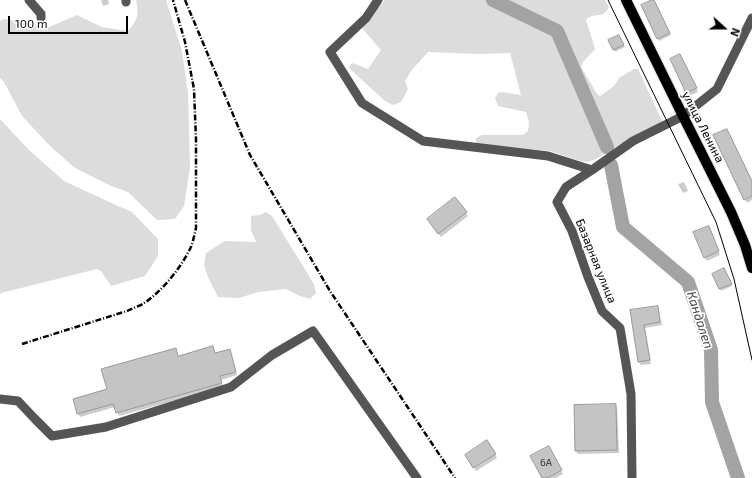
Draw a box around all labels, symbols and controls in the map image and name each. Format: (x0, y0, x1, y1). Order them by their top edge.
scale bar (10, 8, 130, 34)
north arrow (704, 8, 744, 48)
text: 100 m (15, 16, 47, 30)
text: N (728, 26, 743, 39)
street label: улица Ленина (679, 89, 727, 165)
street label: Базарная улица (573, 217, 619, 305)
water label: Кандалеп (683, 289, 717, 351)
house number: 6А (540, 457, 552, 469)

